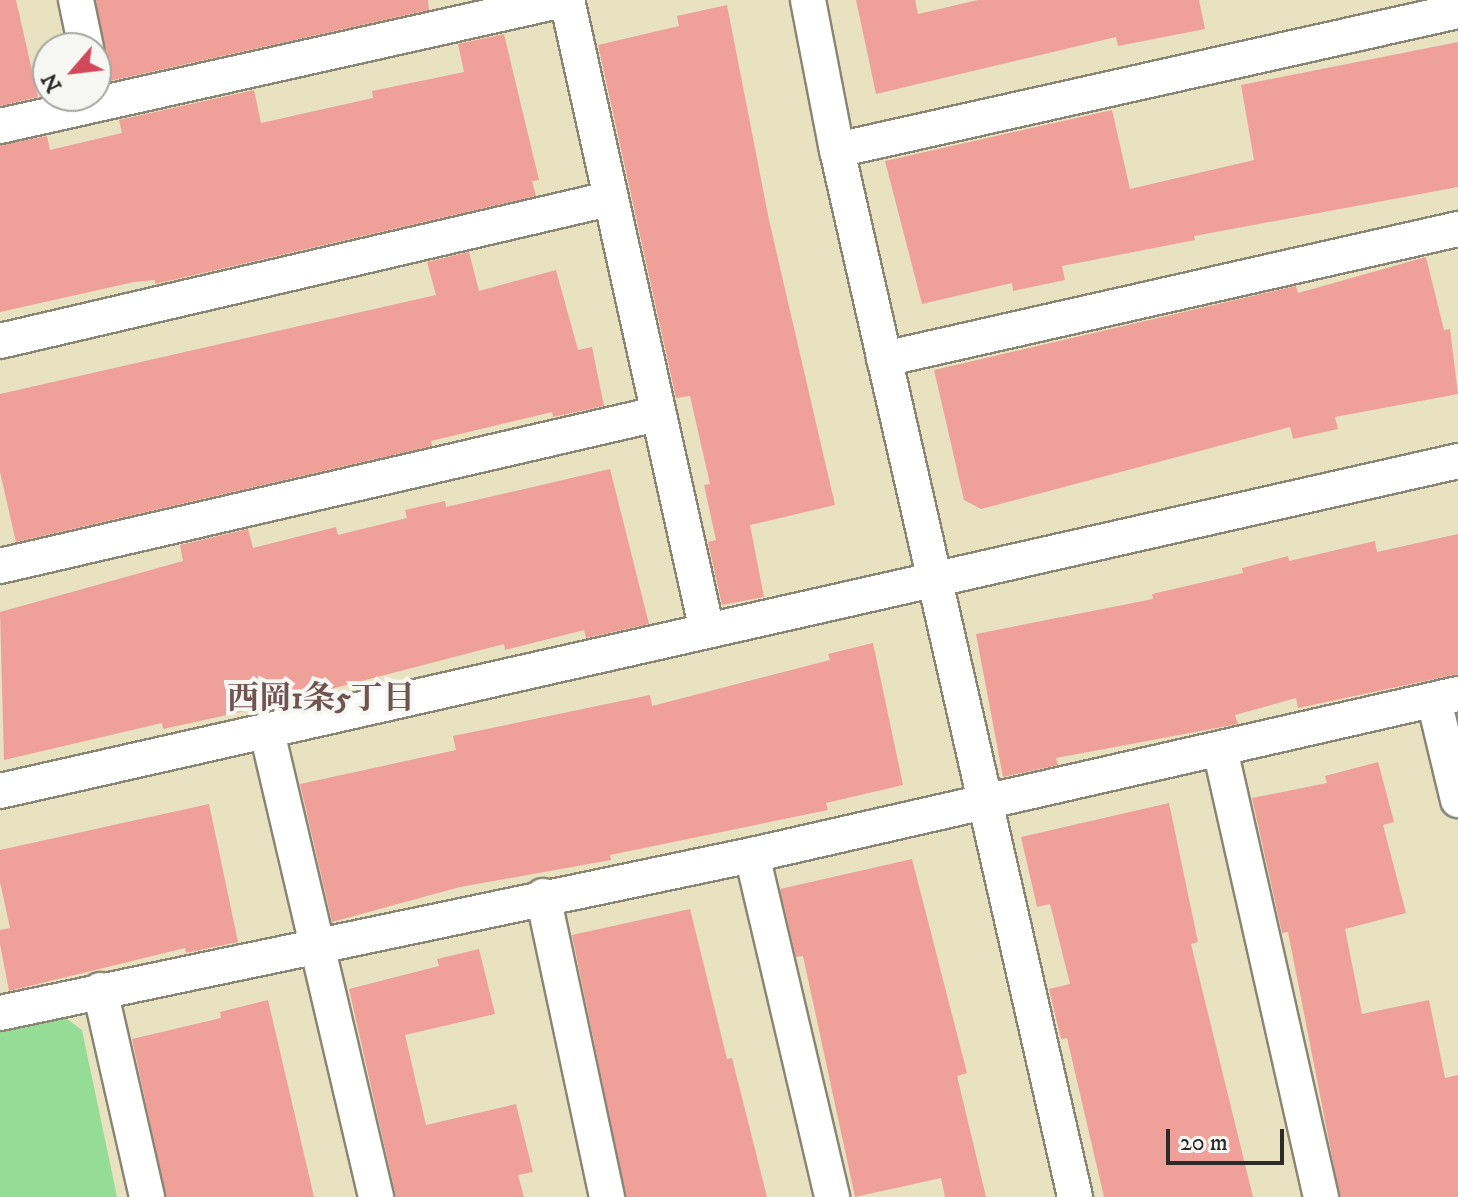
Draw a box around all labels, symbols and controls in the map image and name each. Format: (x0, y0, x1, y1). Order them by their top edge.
north arrow (32, 32, 112, 112)
text: N (36, 68, 68, 97)
district label: 西岡1条5丁目 (227, 680, 415, 718)
scale bar (1170, 1113, 1288, 1163)
text: 20 m (1180, 1128, 1228, 1158)

